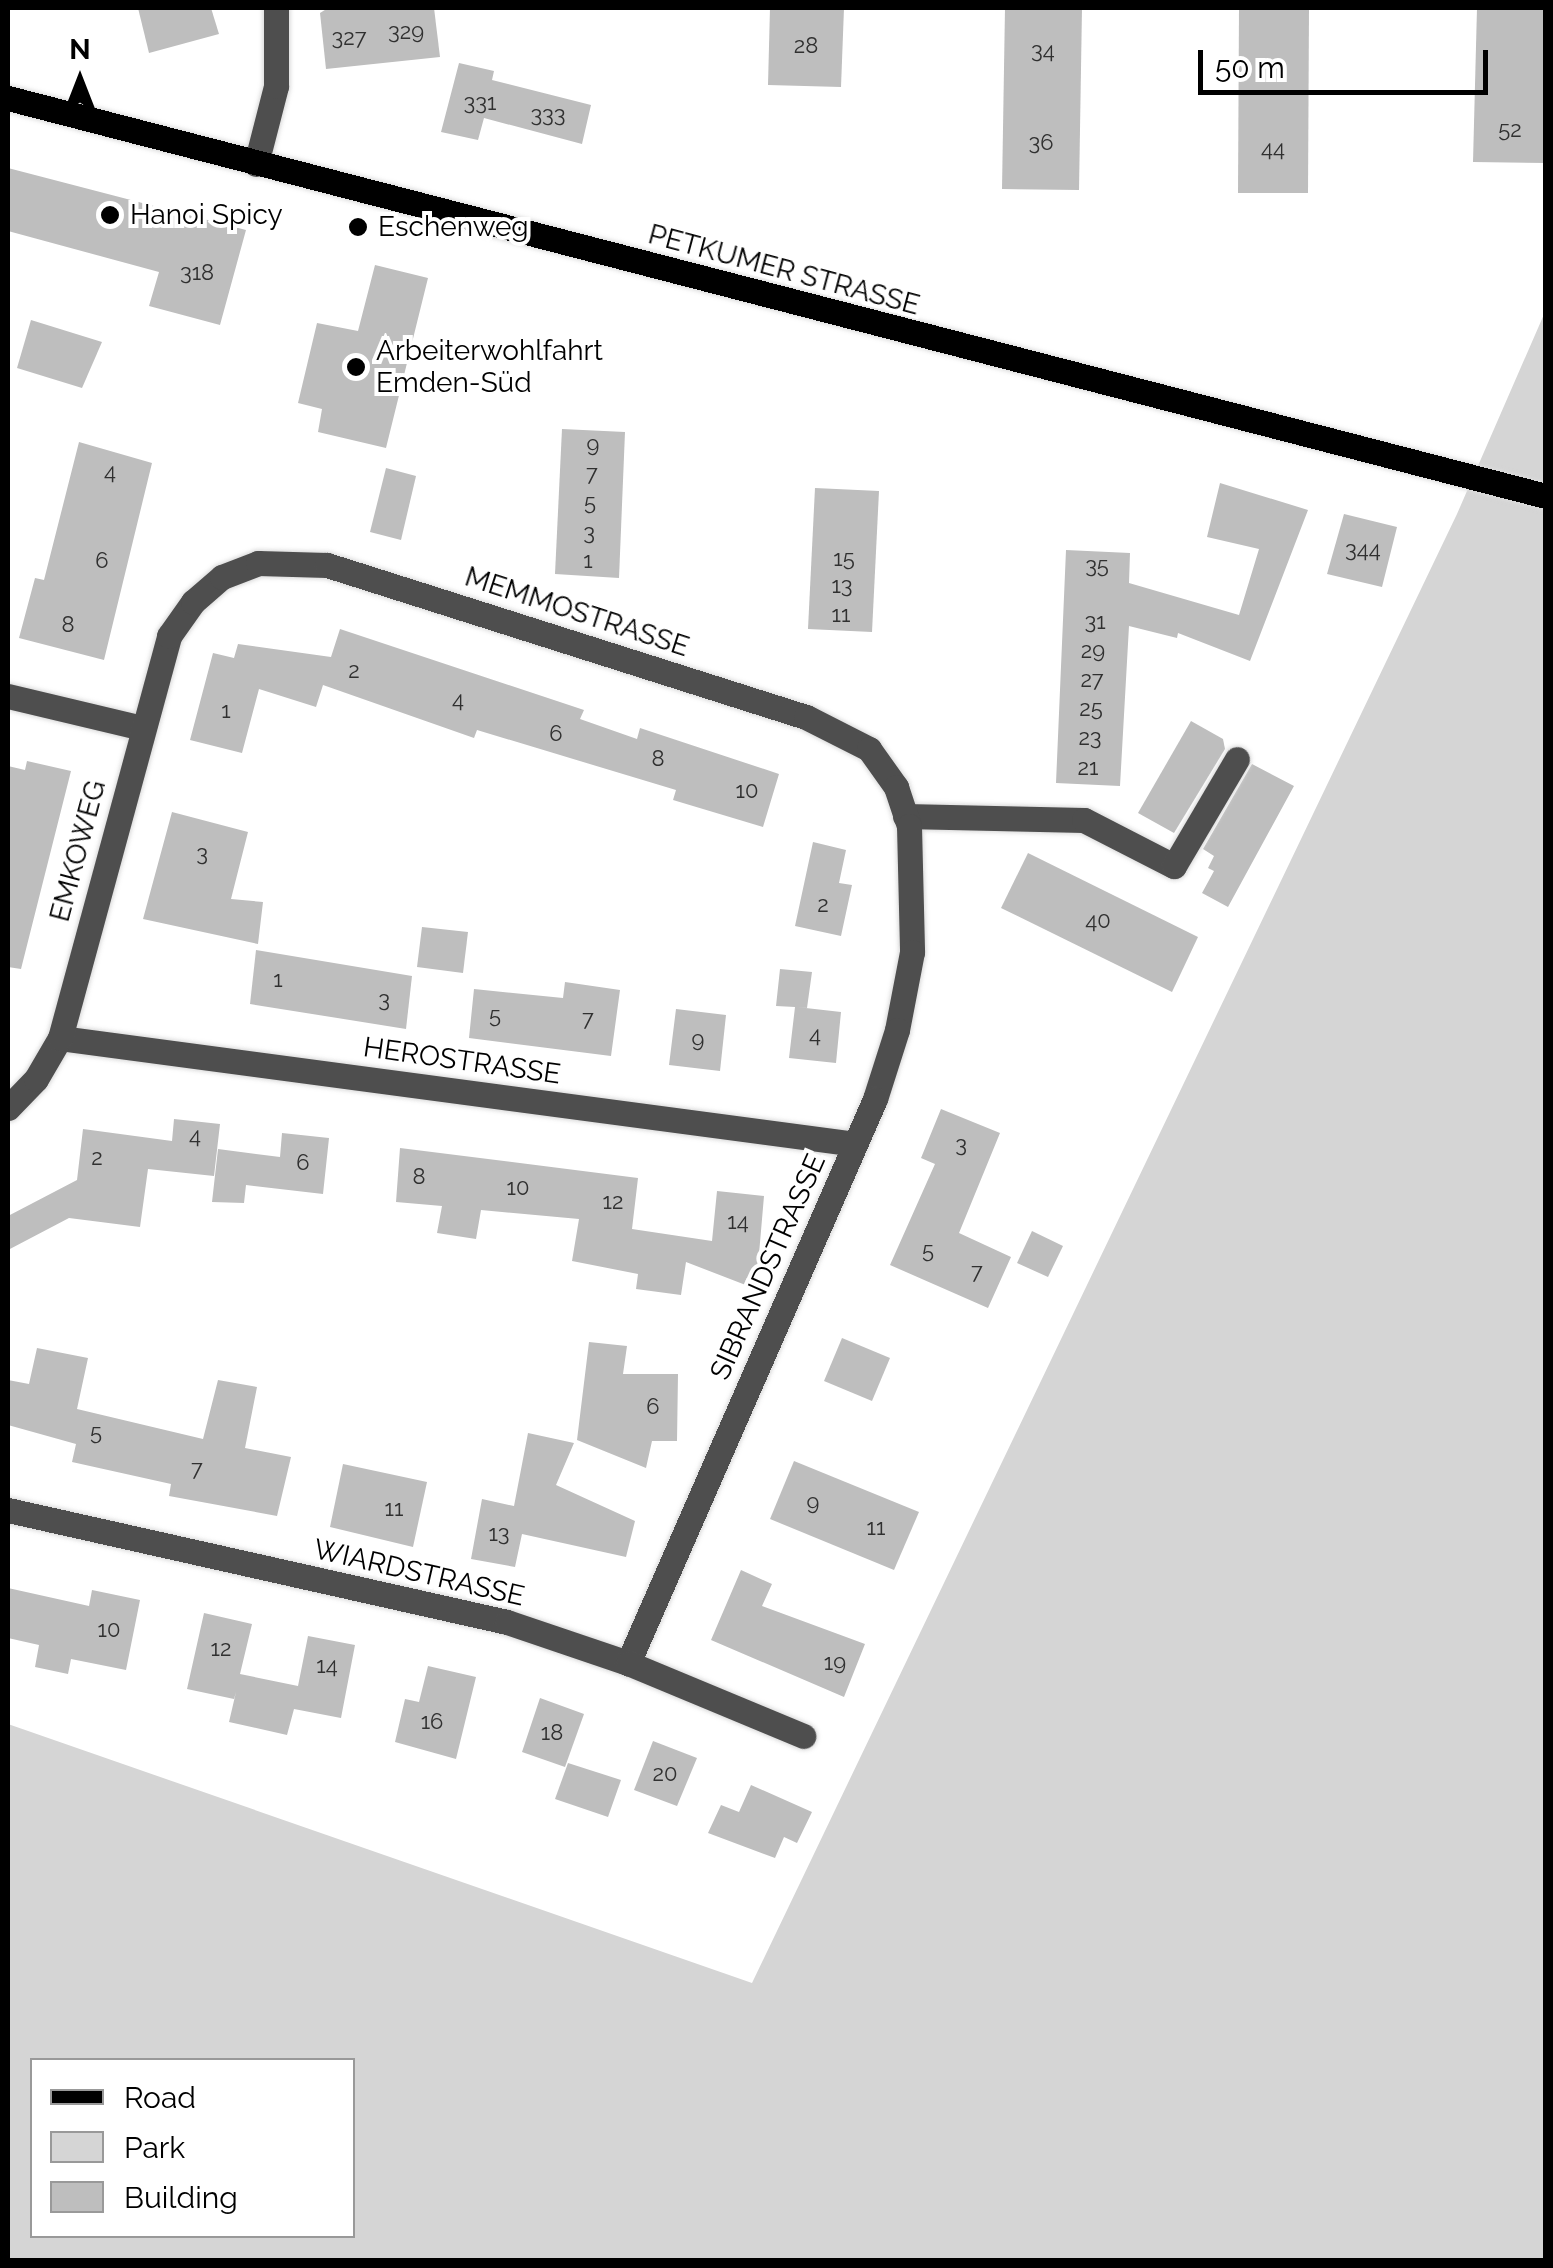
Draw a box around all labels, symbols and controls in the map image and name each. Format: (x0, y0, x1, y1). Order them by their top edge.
house number: 329 (388, 19, 424, 45)
house number: 327 (332, 25, 366, 51)
north arrow (30, 30, 130, 130)
scale bar (1203, 30, 1493, 92)
text: N (69, 33, 91, 66)
house number: 28 (794, 33, 818, 59)
house number: 34 (1031, 38, 1055, 64)
text: 50 m (1215, 50, 1285, 85)
house number: 331 (464, 90, 496, 116)
house number: 333 (530, 102, 566, 128)
house number: 52 (1498, 117, 1522, 143)
house number: 36 (1028, 130, 1054, 156)
house number: 44 (1261, 136, 1285, 162)
place label: Hanoi Spicy (130, 198, 283, 232)
marker: Hanoi Spicy (99, 204, 121, 226)
place label: Eschenweg (378, 210, 529, 244)
marker: Eschenweg (347, 216, 369, 238)
street label: PETKUMER STRASSE (645, 218, 923, 322)
house number: 318 (180, 260, 214, 286)
place label: Arbeiterwohlfahrt Emden-Süd (376, 334, 603, 400)
marker: Arbeiterwohlfahrt Emden-Süd (345, 356, 367, 378)
house number: 9 (587, 432, 599, 458)
house number: 4 (104, 459, 116, 485)
house number: 7 (586, 461, 598, 487)
house number: 5 (584, 490, 596, 516)
house number: 3 (583, 520, 595, 546)
house number: 344 (1345, 537, 1381, 563)
house number: 15 (833, 546, 855, 572)
house number: 6 (95, 548, 109, 574)
house number: 1 (583, 548, 593, 574)
house number: 35 (1085, 553, 1109, 579)
street label: MEMMOSTRASSE (461, 560, 693, 664)
house number: 13 (831, 573, 853, 599)
house number: 11 (832, 602, 850, 628)
house number: 31 (1084, 609, 1106, 635)
house number: 8 (61, 612, 75, 638)
house number: 29 (1081, 638, 1105, 664)
house number: 2 (348, 658, 360, 684)
house number: 27 (1080, 667, 1104, 693)
house number: 4 (452, 687, 464, 713)
house number: 25 (1079, 696, 1103, 722)
house number: 1 (221, 698, 231, 724)
house number: 6 (549, 721, 563, 747)
house number: 23 (1078, 725, 1102, 751)
house number: 8 (651, 746, 665, 772)
house number: 21 (1078, 755, 1098, 781)
street label: EMKOWEG (43, 777, 113, 925)
house number: 10 (736, 778, 758, 804)
house number: 3 (196, 841, 208, 867)
house number: 2 (817, 892, 829, 918)
house number: 40 (1085, 908, 1111, 934)
house number: 1 (273, 967, 283, 993)
house number: 3 (378, 987, 390, 1013)
house number: 5 (489, 1003, 501, 1029)
house number: 7 (582, 1006, 594, 1032)
house number: 4 (809, 1022, 821, 1048)
house number: 9 (692, 1027, 704, 1053)
street label: HEROSTRASSE (361, 1031, 563, 1091)
house number: 4 (189, 1123, 201, 1149)
house number: 3 (955, 1132, 967, 1158)
house number: 2 (91, 1145, 103, 1171)
street label: SIBRANDSTRASSE (703, 1149, 833, 1385)
house number: 6 (296, 1150, 310, 1176)
house number: 8 (412, 1164, 426, 1190)
house number: 10 (507, 1175, 529, 1201)
house number: 12 (603, 1189, 623, 1215)
house number: 14 (727, 1209, 749, 1235)
house number: 5 (922, 1238, 934, 1264)
house number: 7 (971, 1259, 983, 1285)
house number: 6 (646, 1394, 660, 1420)
house number: 5 (90, 1420, 102, 1446)
house number: 7 (191, 1456, 203, 1482)
house number: 9 (807, 1490, 819, 1516)
house number: 11 (385, 1496, 403, 1522)
house number: 11 (867, 1515, 885, 1541)
house number: 13 (488, 1521, 510, 1547)
street label: WIARDSTRASSE (310, 1532, 528, 1614)
house number: 10 (98, 1617, 120, 1643)
house number: 12 (211, 1636, 231, 1662)
house number: 19 (824, 1650, 846, 1676)
house number: 14 (316, 1653, 338, 1679)
house number: 16 (421, 1709, 443, 1735)
house number: 18 (541, 1720, 563, 1746)
house number: 20 (653, 1761, 677, 1787)
legend (30, 2058, 355, 2238)
text: Road (124, 2080, 196, 2115)
text: Park (124, 2130, 185, 2165)
text: Building (124, 2180, 238, 2215)

